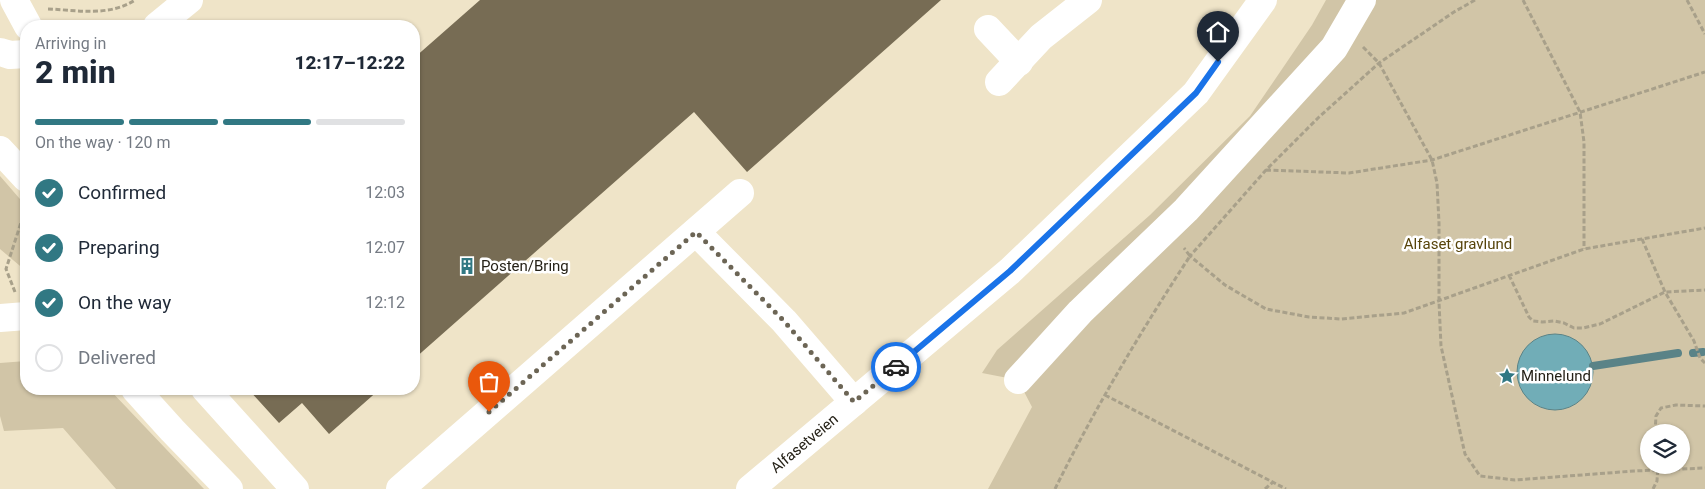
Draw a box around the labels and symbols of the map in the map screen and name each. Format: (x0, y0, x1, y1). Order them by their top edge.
pin (1197, 11, 1239, 62)
park label: Alfaset gravlund (1404, 235, 1512, 253)
building icon: Posten/Bring (457, 256, 477, 276)
place label: Posten/Bring (481, 257, 569, 275)
courier (871, 342, 921, 392)
pin (468, 361, 510, 412)
place icon: Minnelund (1497, 366, 1517, 386)
place label: Minnelund (1521, 367, 1591, 385)
street label: Alfasetveien (767, 410, 842, 477)

